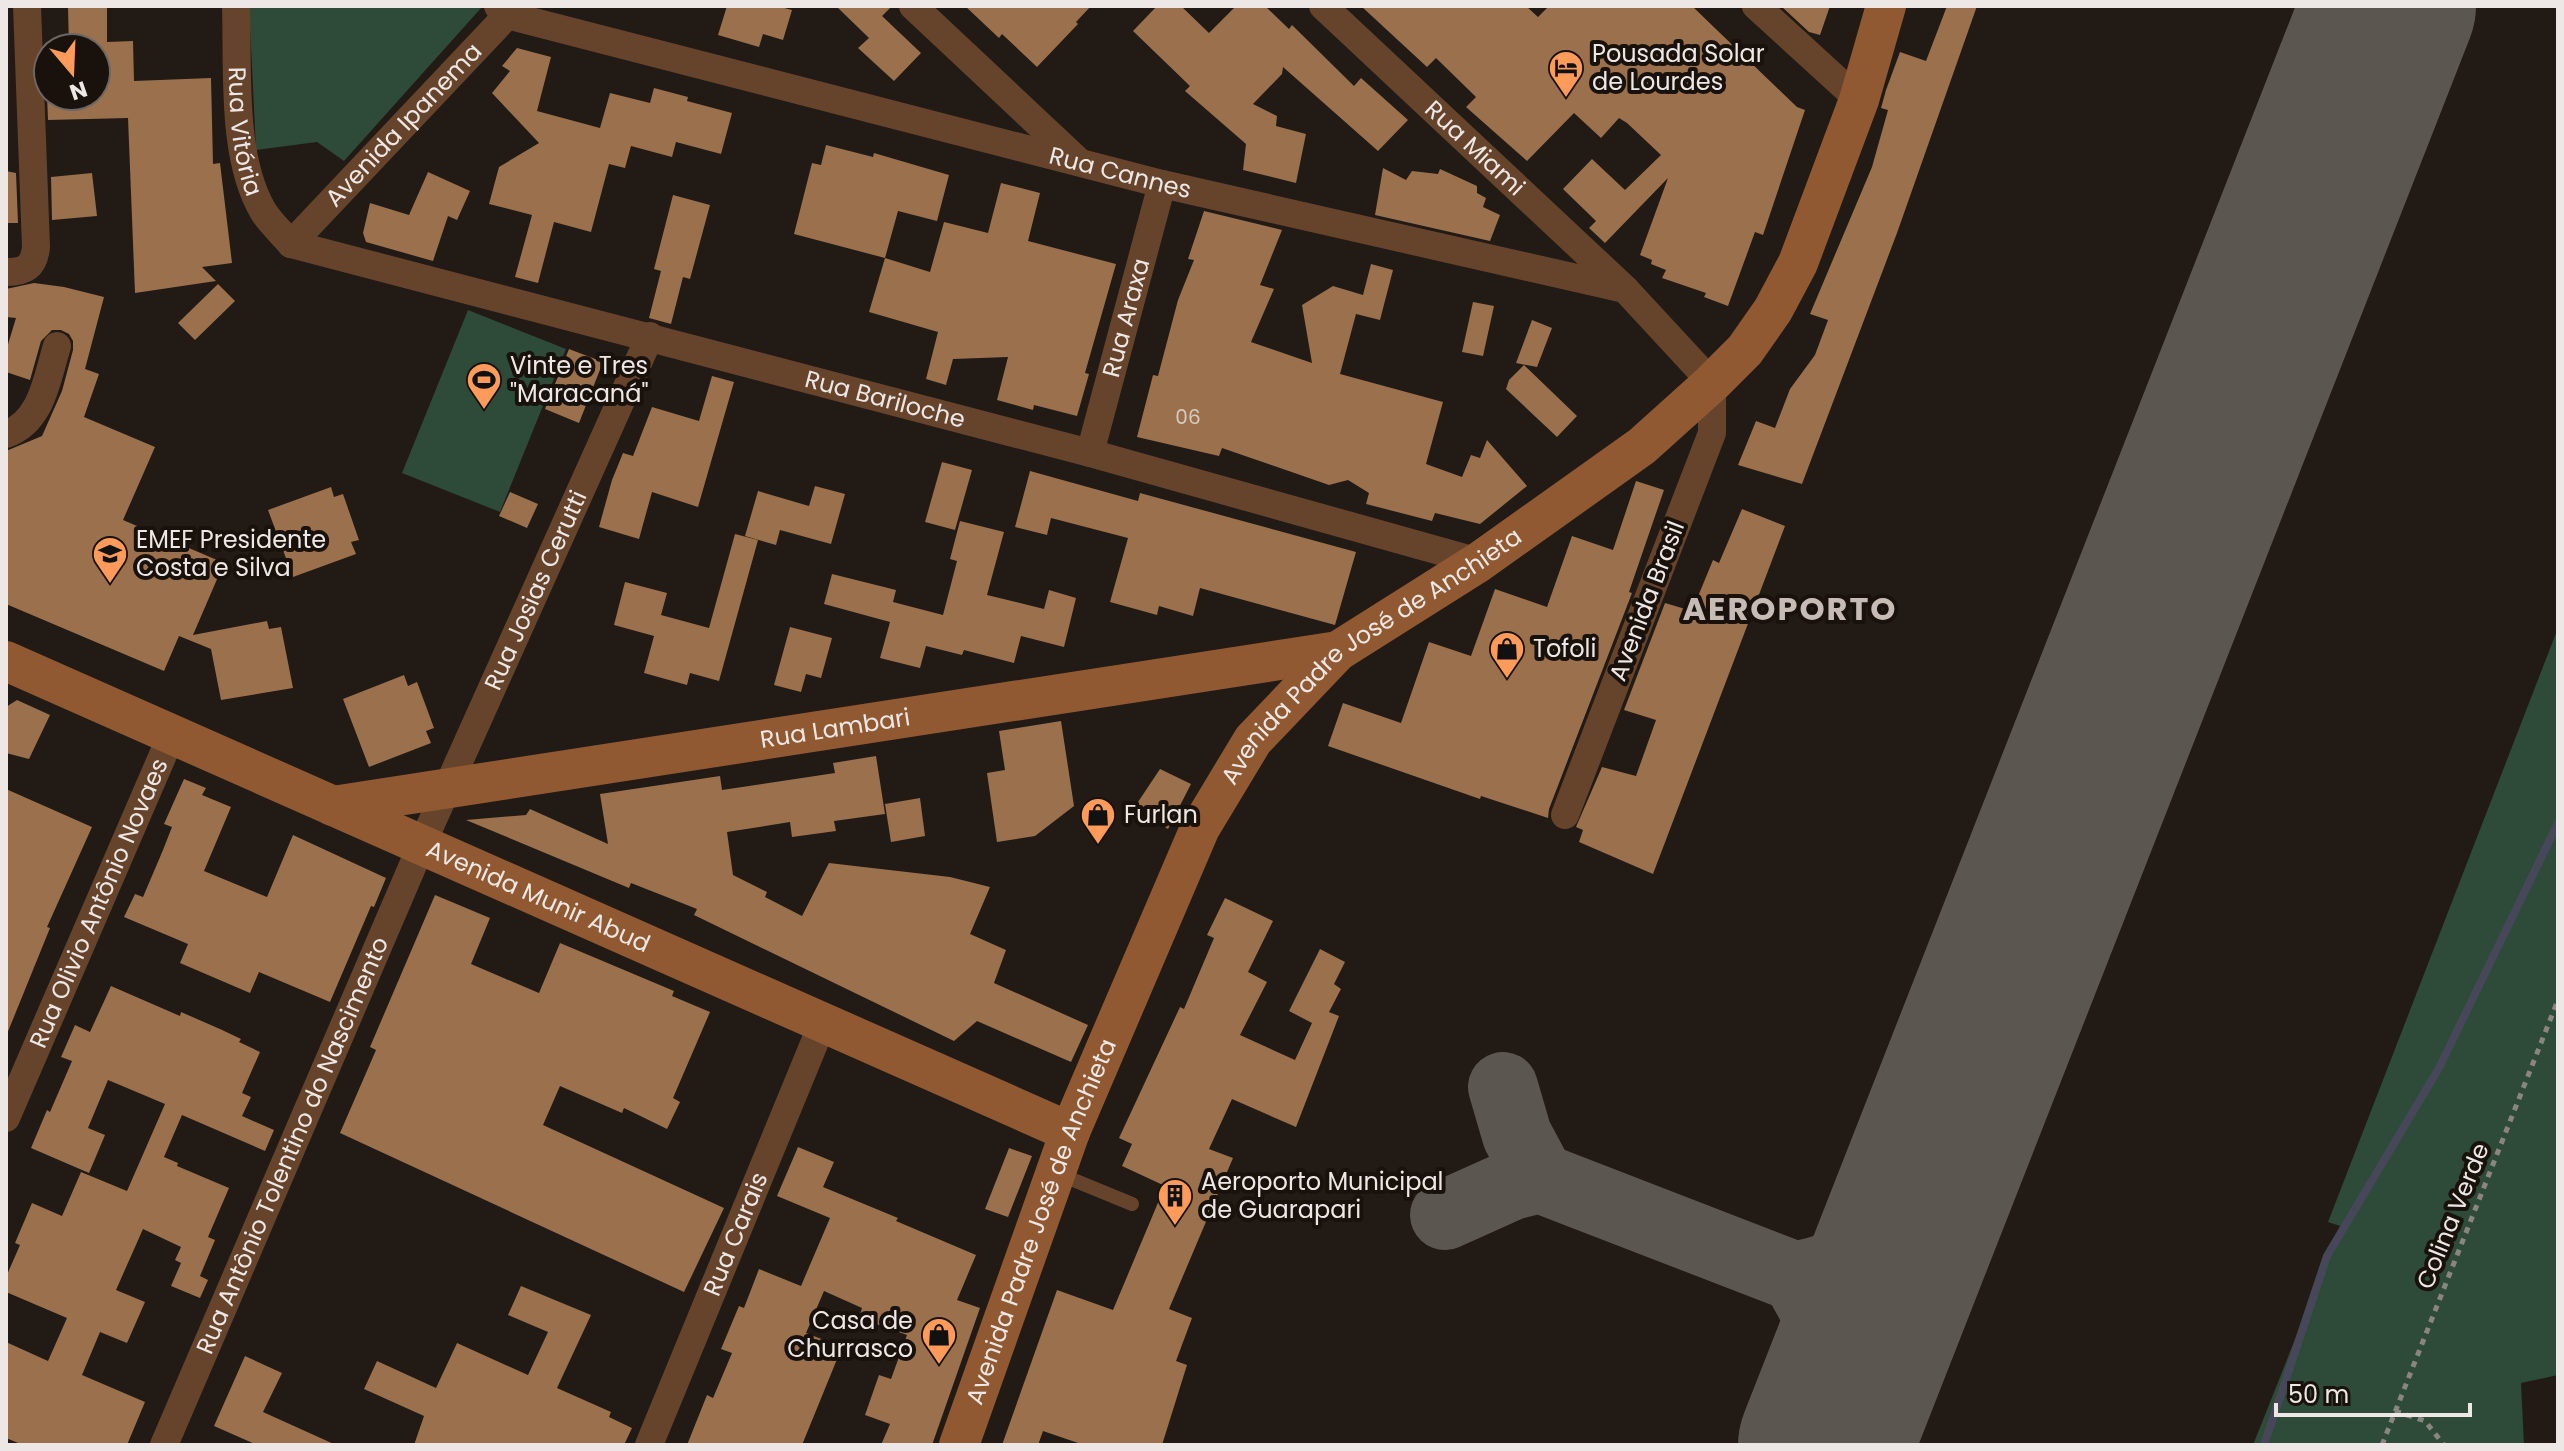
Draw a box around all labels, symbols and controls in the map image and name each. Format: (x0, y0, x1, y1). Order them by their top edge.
north arrow (32, 32, 112, 112)
street label: Avenida Ipanema (318, 35, 489, 214)
place label: Pousada Solar de Lourdes (1592, 37, 1765, 98)
hotel icon: Pousada Solar de Lourdes (1547, 49, 1585, 99)
street label: Rua Vitória (221, 67, 271, 200)
text: N (65, 73, 91, 108)
street label: Rua Miami (1418, 93, 1532, 203)
street label: Rua Cannes (1046, 139, 1195, 206)
street label: Rua Araxa (1094, 255, 1157, 381)
place label: Vinte e Tres "Maracaná" (510, 349, 648, 410)
sports icon: Vinte e Tres "Maracaná" (465, 361, 503, 411)
street label: Rua Bariloche (801, 362, 969, 436)
house number: 06 (1175, 403, 1201, 431)
street label: Rua Josias Cerutti (476, 485, 595, 695)
street label: Avenida Brasil (1601, 516, 1692, 686)
street label: Avenida Padre José de Anchieta (1213, 520, 1528, 791)
place label: EMEF Presidente Costa e Silva (136, 523, 326, 584)
school or university icon: EMEF Presidente Costa e Silva (91, 535, 129, 585)
district label: AEROPORTO (1683, 586, 1897, 631)
shop icon: Tofoli (1488, 630, 1526, 680)
place label: Tofoli (1533, 632, 1596, 665)
street label: Rua Lambari (758, 700, 912, 756)
street label: Rua Olivio Antônio Novaes (21, 753, 176, 1053)
shop icon: Furlan (1079, 796, 1117, 846)
place label: Furlan (1124, 798, 1198, 831)
street label: Avenida Munir Abud (421, 832, 655, 960)
street label: Rua Antônio Tolentino do Nascimento (188, 932, 396, 1359)
street label: Avenida Padre José de Anchieta (958, 1033, 1124, 1409)
street label: Colina Verde (2408, 1138, 2497, 1294)
place label: Aeroporto Municipal de Guarapari (1201, 1165, 1444, 1226)
street label: Rua Carais (695, 1167, 775, 1301)
building icon: Aeroporto Municipal de Guarapari (1156, 1177, 1194, 1227)
place label: Casa de Churrasco (787, 1304, 913, 1365)
shop icon: Casa de Churrasco (920, 1316, 958, 1366)
scale bar (2276, 1367, 2470, 1417)
text: 50 m (2288, 1378, 2349, 1411)

